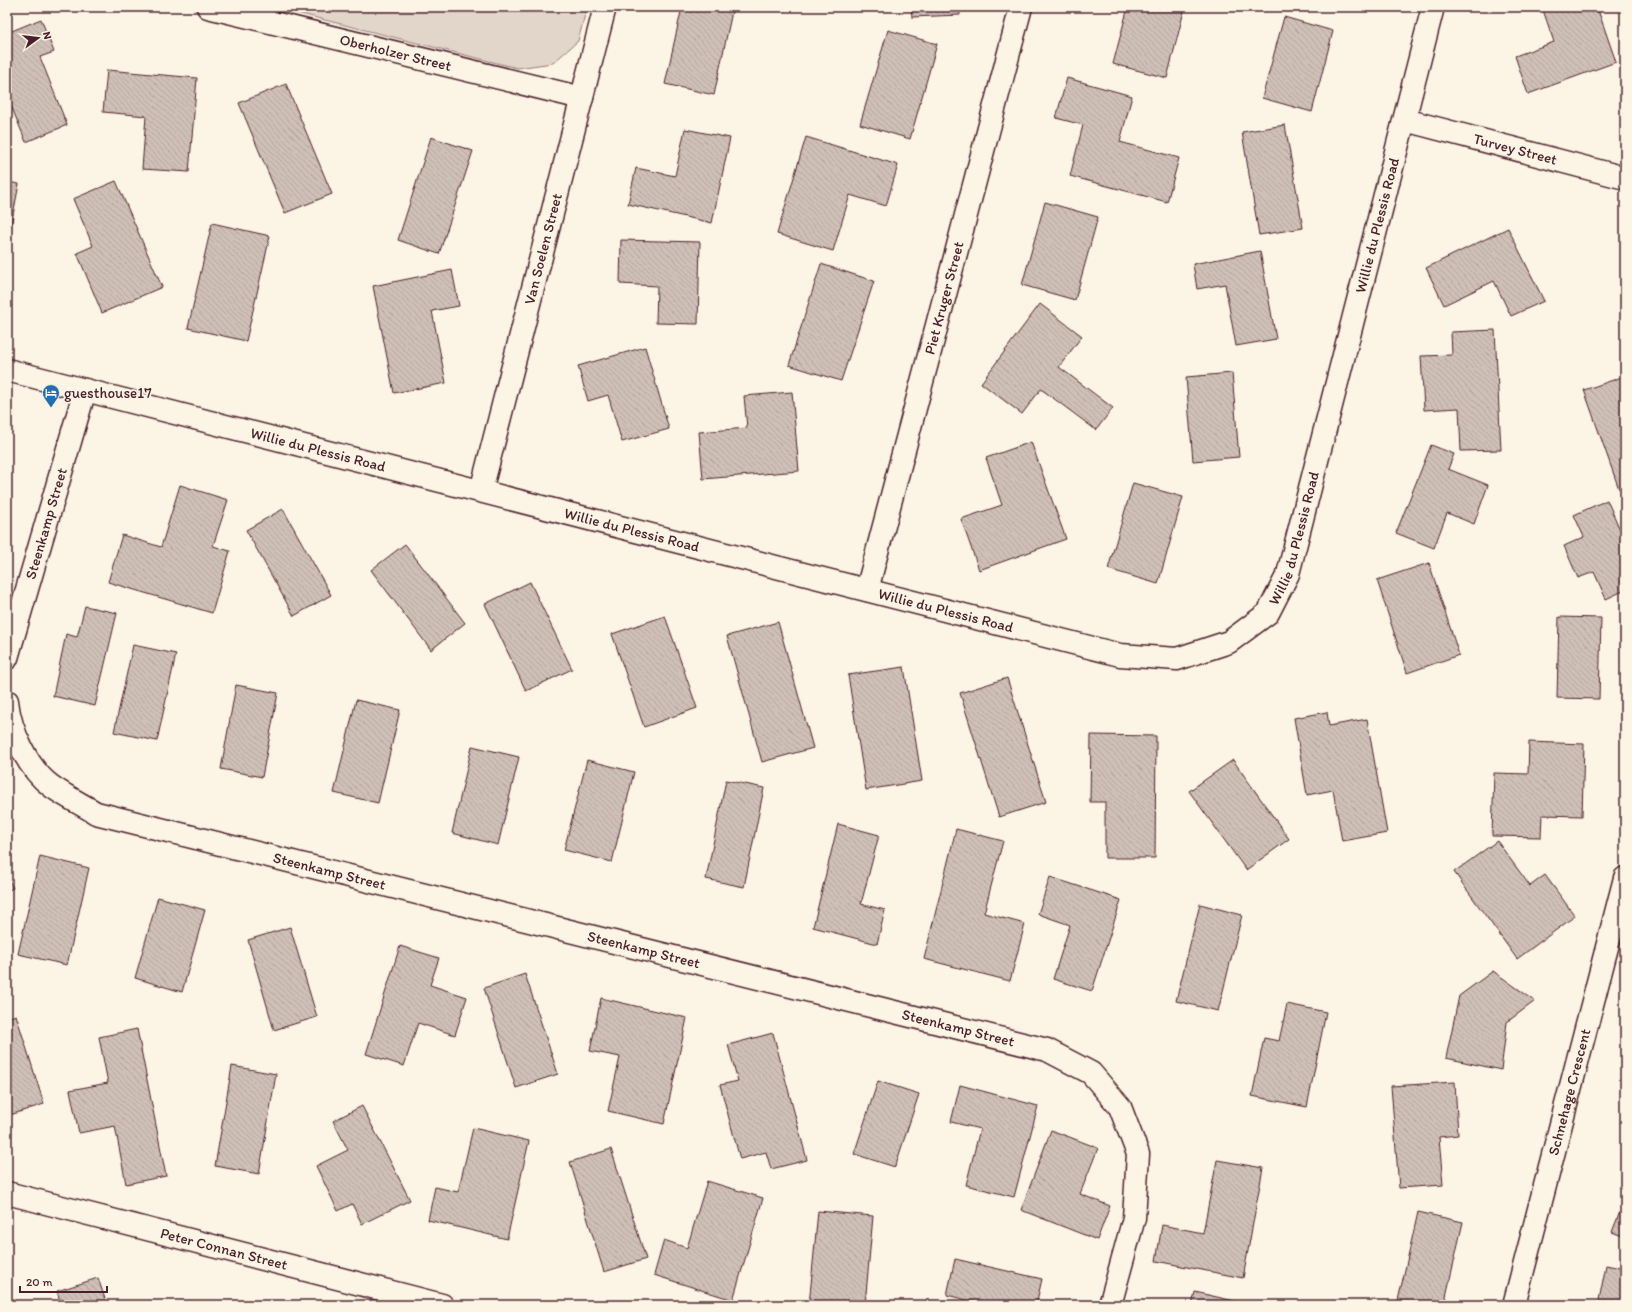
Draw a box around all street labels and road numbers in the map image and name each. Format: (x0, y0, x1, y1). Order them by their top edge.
street label: Oberholzer Street (338, 30, 454, 75)
street label: Turvey Street (1471, 129, 1559, 169)
street label: Willie du Plessis Road (1351, 156, 1403, 295)
street label: Van Soelen Street (520, 191, 566, 306)
street label: Piet Kruger Street (921, 239, 968, 357)
street label: Willie du Plessis Road (248, 424, 387, 476)
street label: Steenkamp Street (21, 465, 71, 581)
street label: Willie du Plessis Road (1265, 470, 1323, 608)
street label: Willie du Plessis Road (562, 504, 701, 556)
street label: Willie du Plessis Road (876, 584, 1015, 636)
street label: Steenkamp Street (271, 848, 388, 894)
street label: Steenkamp Street (586, 927, 702, 972)
street label: Steenkamp Street (900, 1005, 1017, 1051)
street label: Schnehage Crescent (1544, 1026, 1595, 1157)
street label: Peter Connan Street (158, 1224, 290, 1274)

